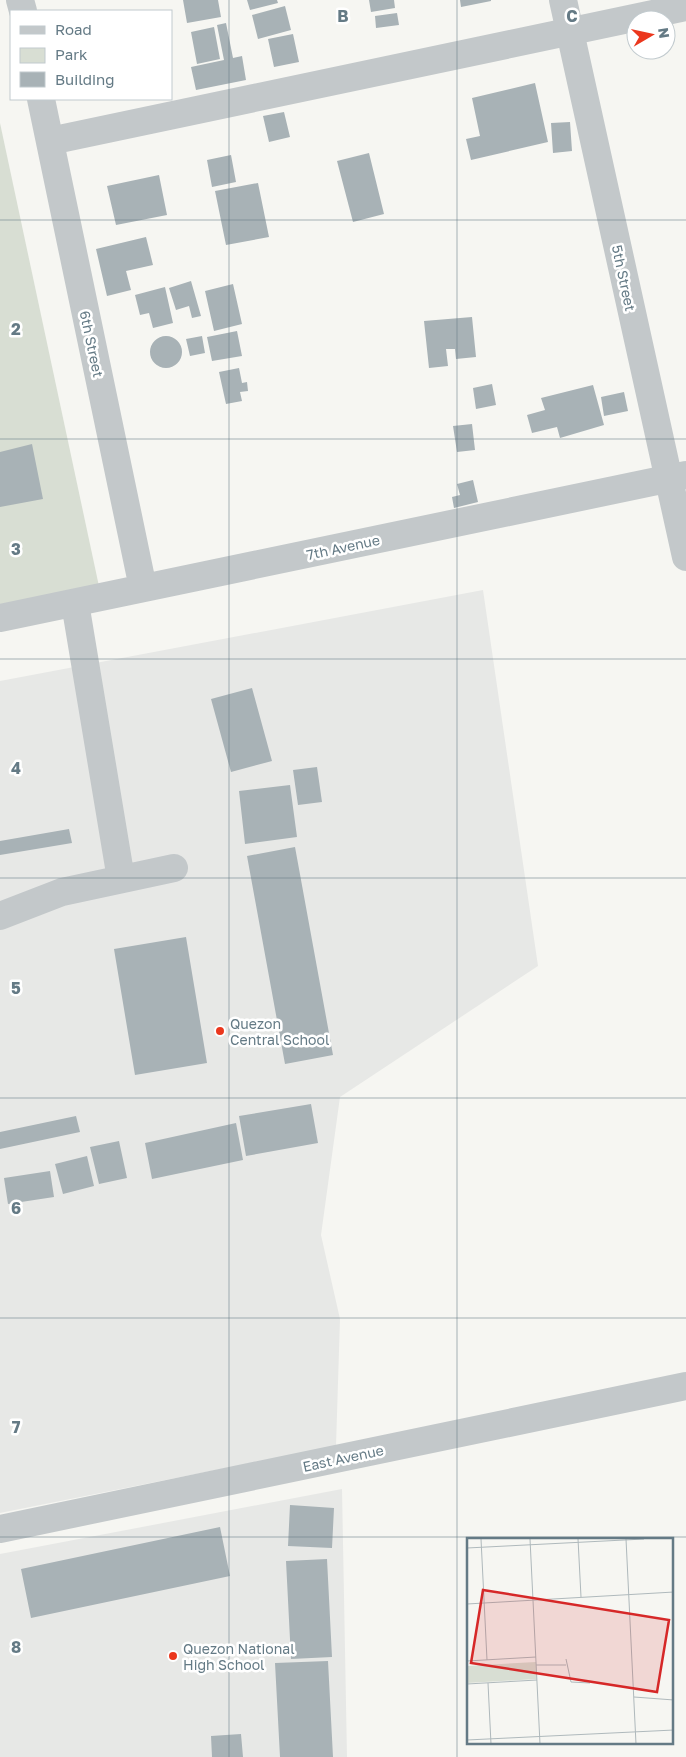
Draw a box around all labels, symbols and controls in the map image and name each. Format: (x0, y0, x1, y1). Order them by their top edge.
text: B (337, 6, 349, 26)
text: C (566, 6, 578, 26)
legend (10, 10, 172, 100)
north arrow (626, 10, 676, 60)
text: Road (55, 20, 92, 38)
text: N (655, 26, 674, 39)
text: Park (55, 45, 88, 63)
text: Building (55, 70, 115, 88)
street label: 5th Street (609, 243, 639, 313)
street label: 6th Street (77, 309, 107, 379)
text: 2 (11, 319, 21, 339)
street label: 7th Avenue (305, 531, 381, 563)
text: 3 (11, 539, 21, 559)
text: 4 (11, 758, 21, 778)
text: 5 (11, 978, 21, 998)
place label: Quezon Central School (230, 1015, 329, 1048)
marker: Quezon Central School (214, 1025, 226, 1037)
text: 6 (11, 1198, 21, 1218)
text: 7 (12, 1417, 21, 1437)
street label: East Avenue (301, 1441, 385, 1475)
inset map (467, 1538, 674, 1744)
text: 8 (11, 1637, 21, 1657)
place label: Quezon National High School (183, 1640, 295, 1673)
marker: Quezon National High School (167, 1650, 179, 1662)

